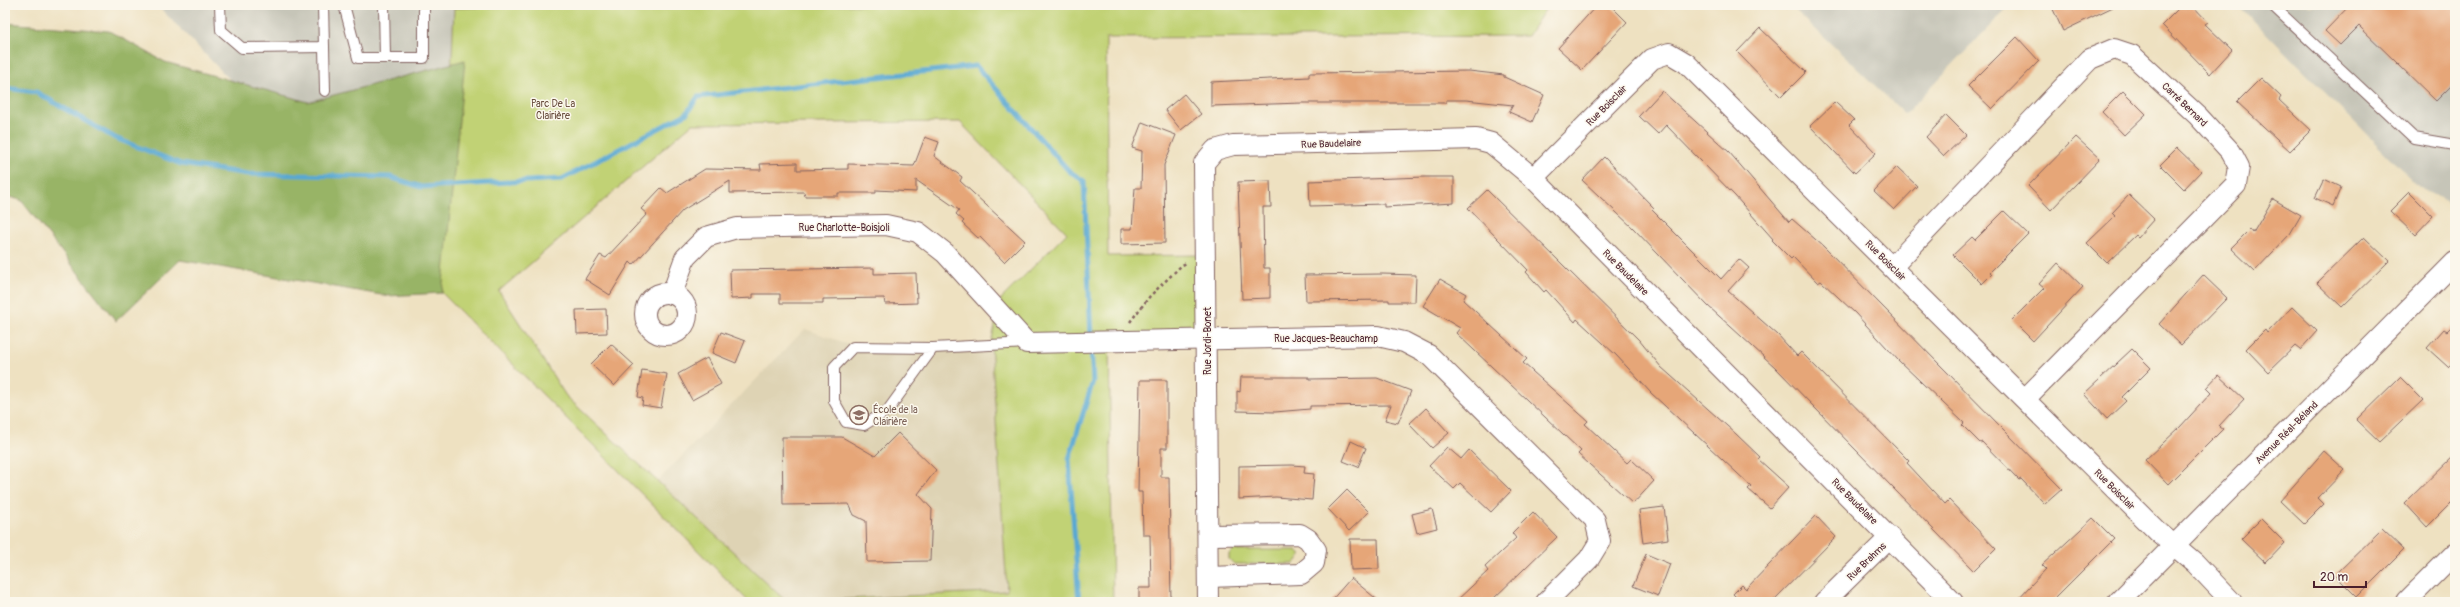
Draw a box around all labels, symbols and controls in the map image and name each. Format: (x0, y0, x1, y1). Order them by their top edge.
street label: Carré Bernard (2159, 80, 2209, 129)
street label: Rue Boisclair (1584, 83, 1630, 129)
park label: Parc De La Clairière (531, 98, 575, 122)
street label: Rue Baudelaire (1301, 137, 1361, 151)
street label: Rue Charlotte-Boisjoli (798, 222, 890, 234)
street label: Rue Boisclair (1862, 238, 1908, 284)
street label: Rue Baudelaire (1600, 247, 1651, 298)
street label: Rue Jordi-Bonet (1202, 306, 1214, 375)
street label: Rue Jacques-Beauchamp (1274, 333, 1378, 345)
street label: Avenue Réal-Béland (2253, 399, 2321, 467)
place label: École de la Clairière (873, 403, 918, 428)
school or university icon: École de la Clairière (848, 404, 870, 426)
street label: Rue Boisclair (2091, 467, 2137, 513)
street label: Rue Baudelaire (1829, 476, 1880, 527)
street label: Rue Brahms (1845, 540, 1889, 583)
scale bar (2314, 563, 2366, 589)
text: 20 m (2320, 570, 2349, 585)

